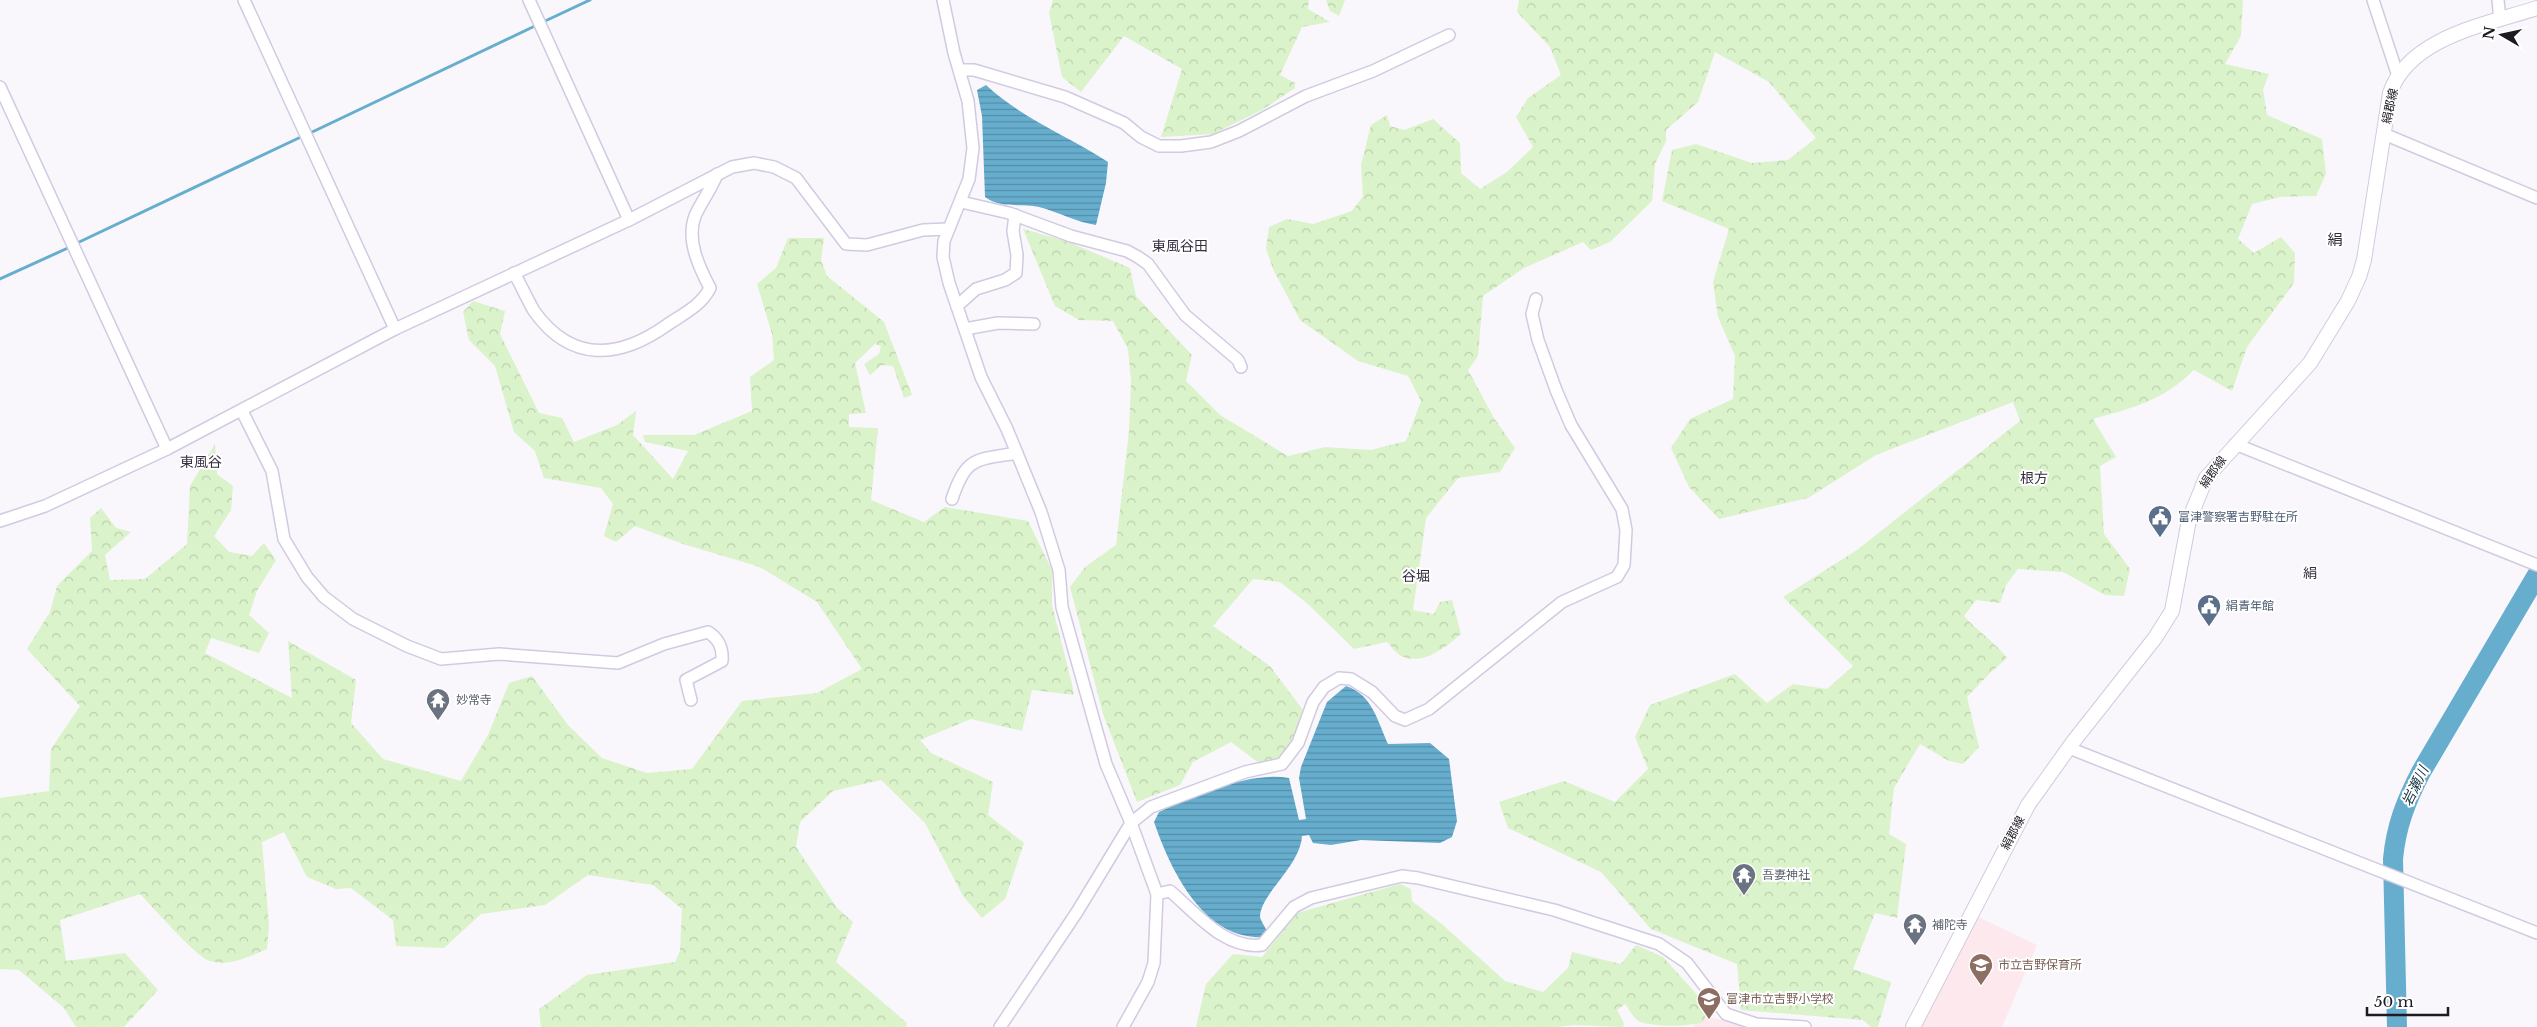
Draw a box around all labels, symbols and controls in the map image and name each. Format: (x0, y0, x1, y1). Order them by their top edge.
north arrow (2477, 10, 2527, 60)
text: N (2479, 25, 2499, 41)
street label: 絹郡線 (2378, 87, 2401, 125)
district label: 絹 (2327, 230, 2343, 249)
district label: 東風谷田 (1152, 237, 1208, 255)
district label: 東風谷 (180, 453, 222, 471)
street label: 絹郡線 (2196, 453, 2229, 491)
district label: 根方 (2020, 469, 2048, 487)
public building icon: 富津警察署吉野駐在所 (2147, 504, 2173, 538)
place label: 富津警察署吉野駐在所 (2178, 509, 2298, 524)
district label: 絹 (2303, 564, 2317, 582)
district label: 谷堀 (1402, 567, 1430, 585)
public building icon: 絹青年館 (2196, 593, 2222, 627)
place label: 絹青年館 (2226, 598, 2274, 613)
temple icon: 妙常寺 (425, 687, 451, 721)
place label: 妙常寺 (456, 692, 492, 707)
water label: 岩瀬川 (2398, 761, 2433, 809)
street label: 絹郡線 (1997, 813, 2028, 852)
temple icon: 吾妻神社 (1731, 862, 1757, 896)
place label: 吾妻神社 (1762, 867, 1810, 882)
temple icon: 補陀寺 (1902, 912, 1928, 946)
place label: 補陀寺 (1932, 917, 1968, 932)
school or university icon: 市立吉野保育所 (1968, 952, 1994, 986)
place label: 市立吉野保育所 (1998, 957, 2082, 972)
scale bar (2367, 984, 2448, 1016)
school or university icon: 富津市立吉野小学校 (1696, 986, 1722, 1020)
place label: 富津市立吉野小学校 (1726, 991, 1834, 1006)
text: 50 m (2374, 992, 2414, 1011)

